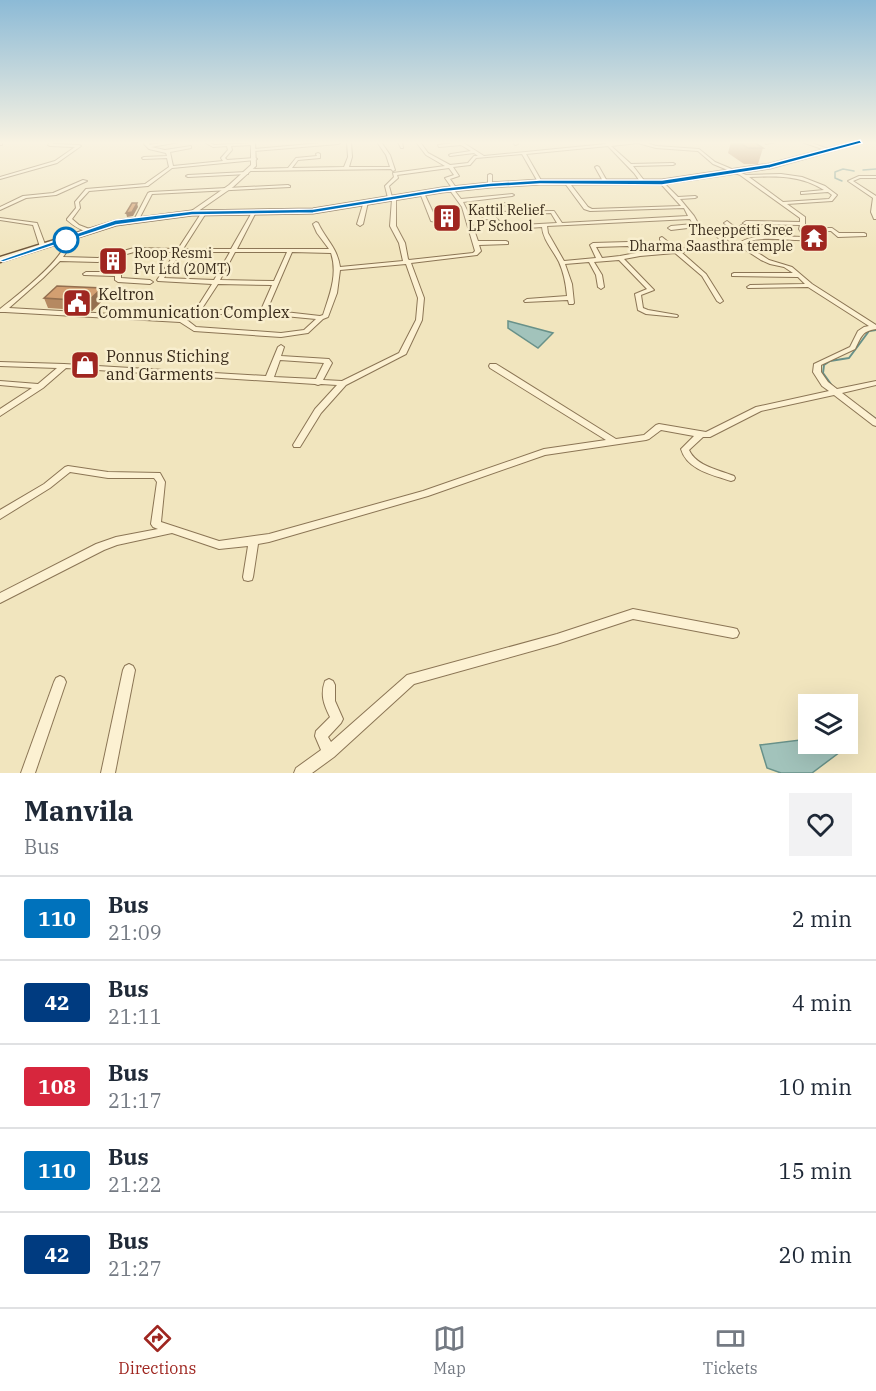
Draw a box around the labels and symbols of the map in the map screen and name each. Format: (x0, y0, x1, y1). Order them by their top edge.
place label: Kattil Relief LP School (468, 201, 546, 235)
building icon: Kattil Relief LP School (431, 202, 463, 234)
place label: Theeppetti Sree Dharma Saasthra temple (629, 221, 793, 255)
temple icon: Theeppetti Sree Dharma Saasthra temple (798, 222, 830, 254)
unlabelled marker (53, 227, 79, 253)
place label: Roop Resmi Pvt Ltd (20MT) (134, 244, 231, 278)
building icon: Roop Resmi Pvt Ltd (20MT) (97, 245, 129, 277)
place label: Keltron Communication Complex (98, 284, 290, 322)
public building icon: Keltron Communication Complex (61, 287, 93, 319)
place label: Ponnus Stiching and Garments (106, 346, 229, 384)
shop icon: Ponnus Stiching and Garments (69, 349, 101, 381)

